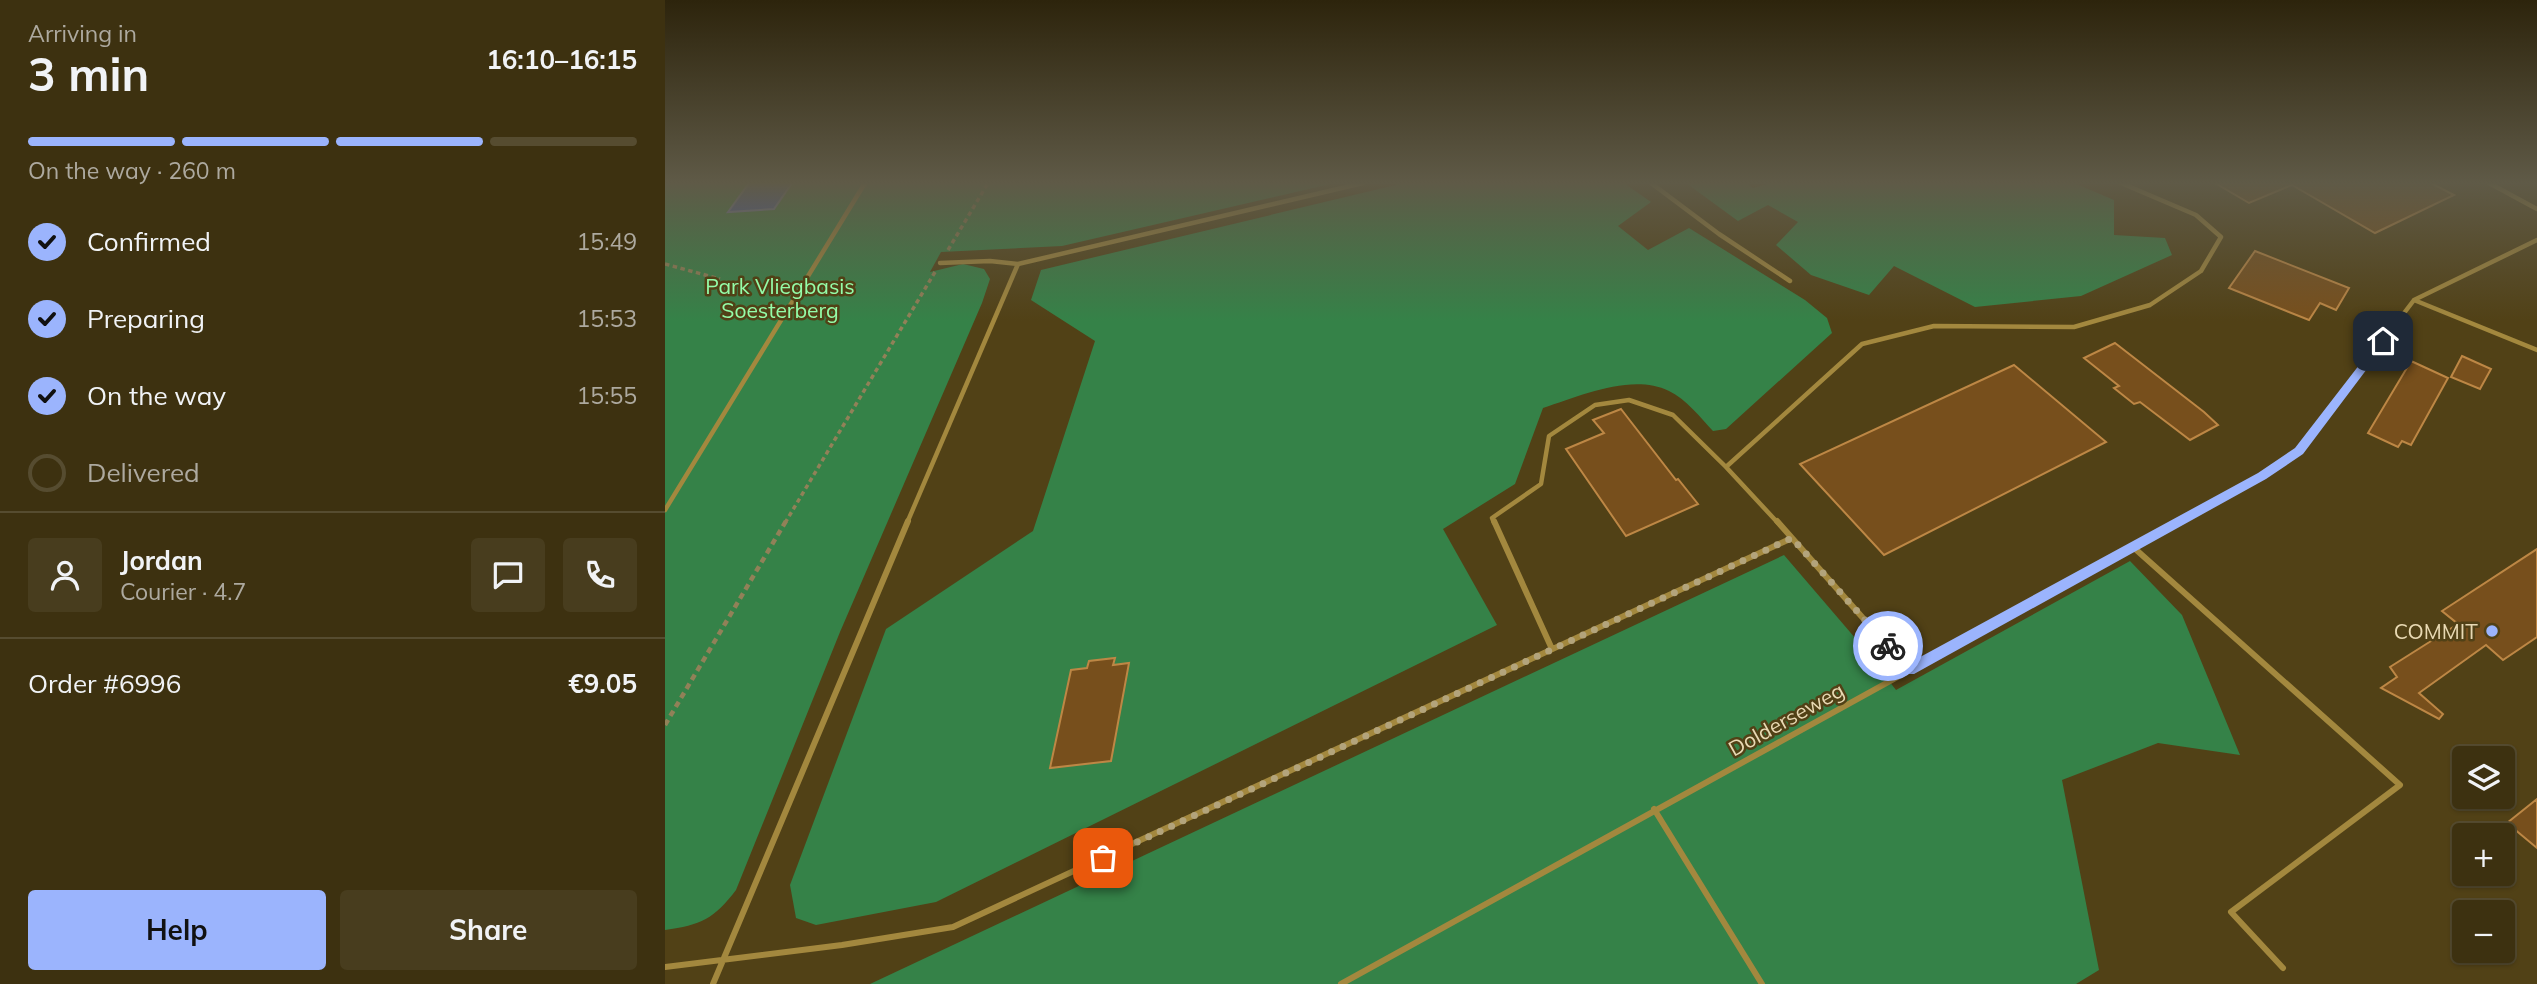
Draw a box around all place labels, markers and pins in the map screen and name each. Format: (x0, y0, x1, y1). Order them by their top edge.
pin (2353, 311, 2413, 371)
place label: COMMIT (2394, 618, 2478, 644)
marker: COMMIT (2484, 623, 2500, 639)
pin (1073, 828, 1133, 888)

